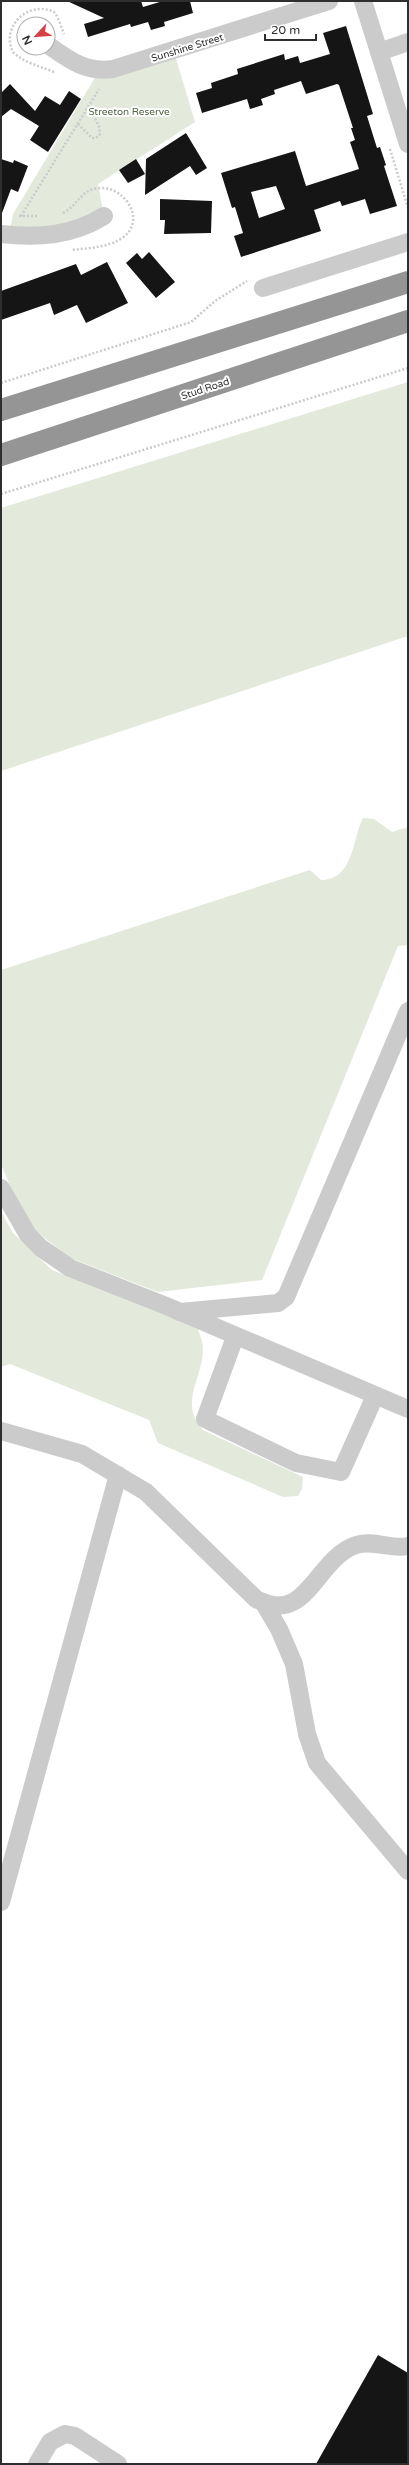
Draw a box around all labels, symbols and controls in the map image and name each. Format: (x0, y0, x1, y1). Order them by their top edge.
north arrow (16, 16, 56, 56)
scale bar (265, 16, 316, 42)
text: 20 m (271, 23, 300, 37)
street label: Sunshine Street (150, 31, 225, 65)
text: N (20, 33, 35, 47)
park label: Streeton Reserve (88, 106, 170, 118)
street label: Stud Road (180, 376, 231, 402)

